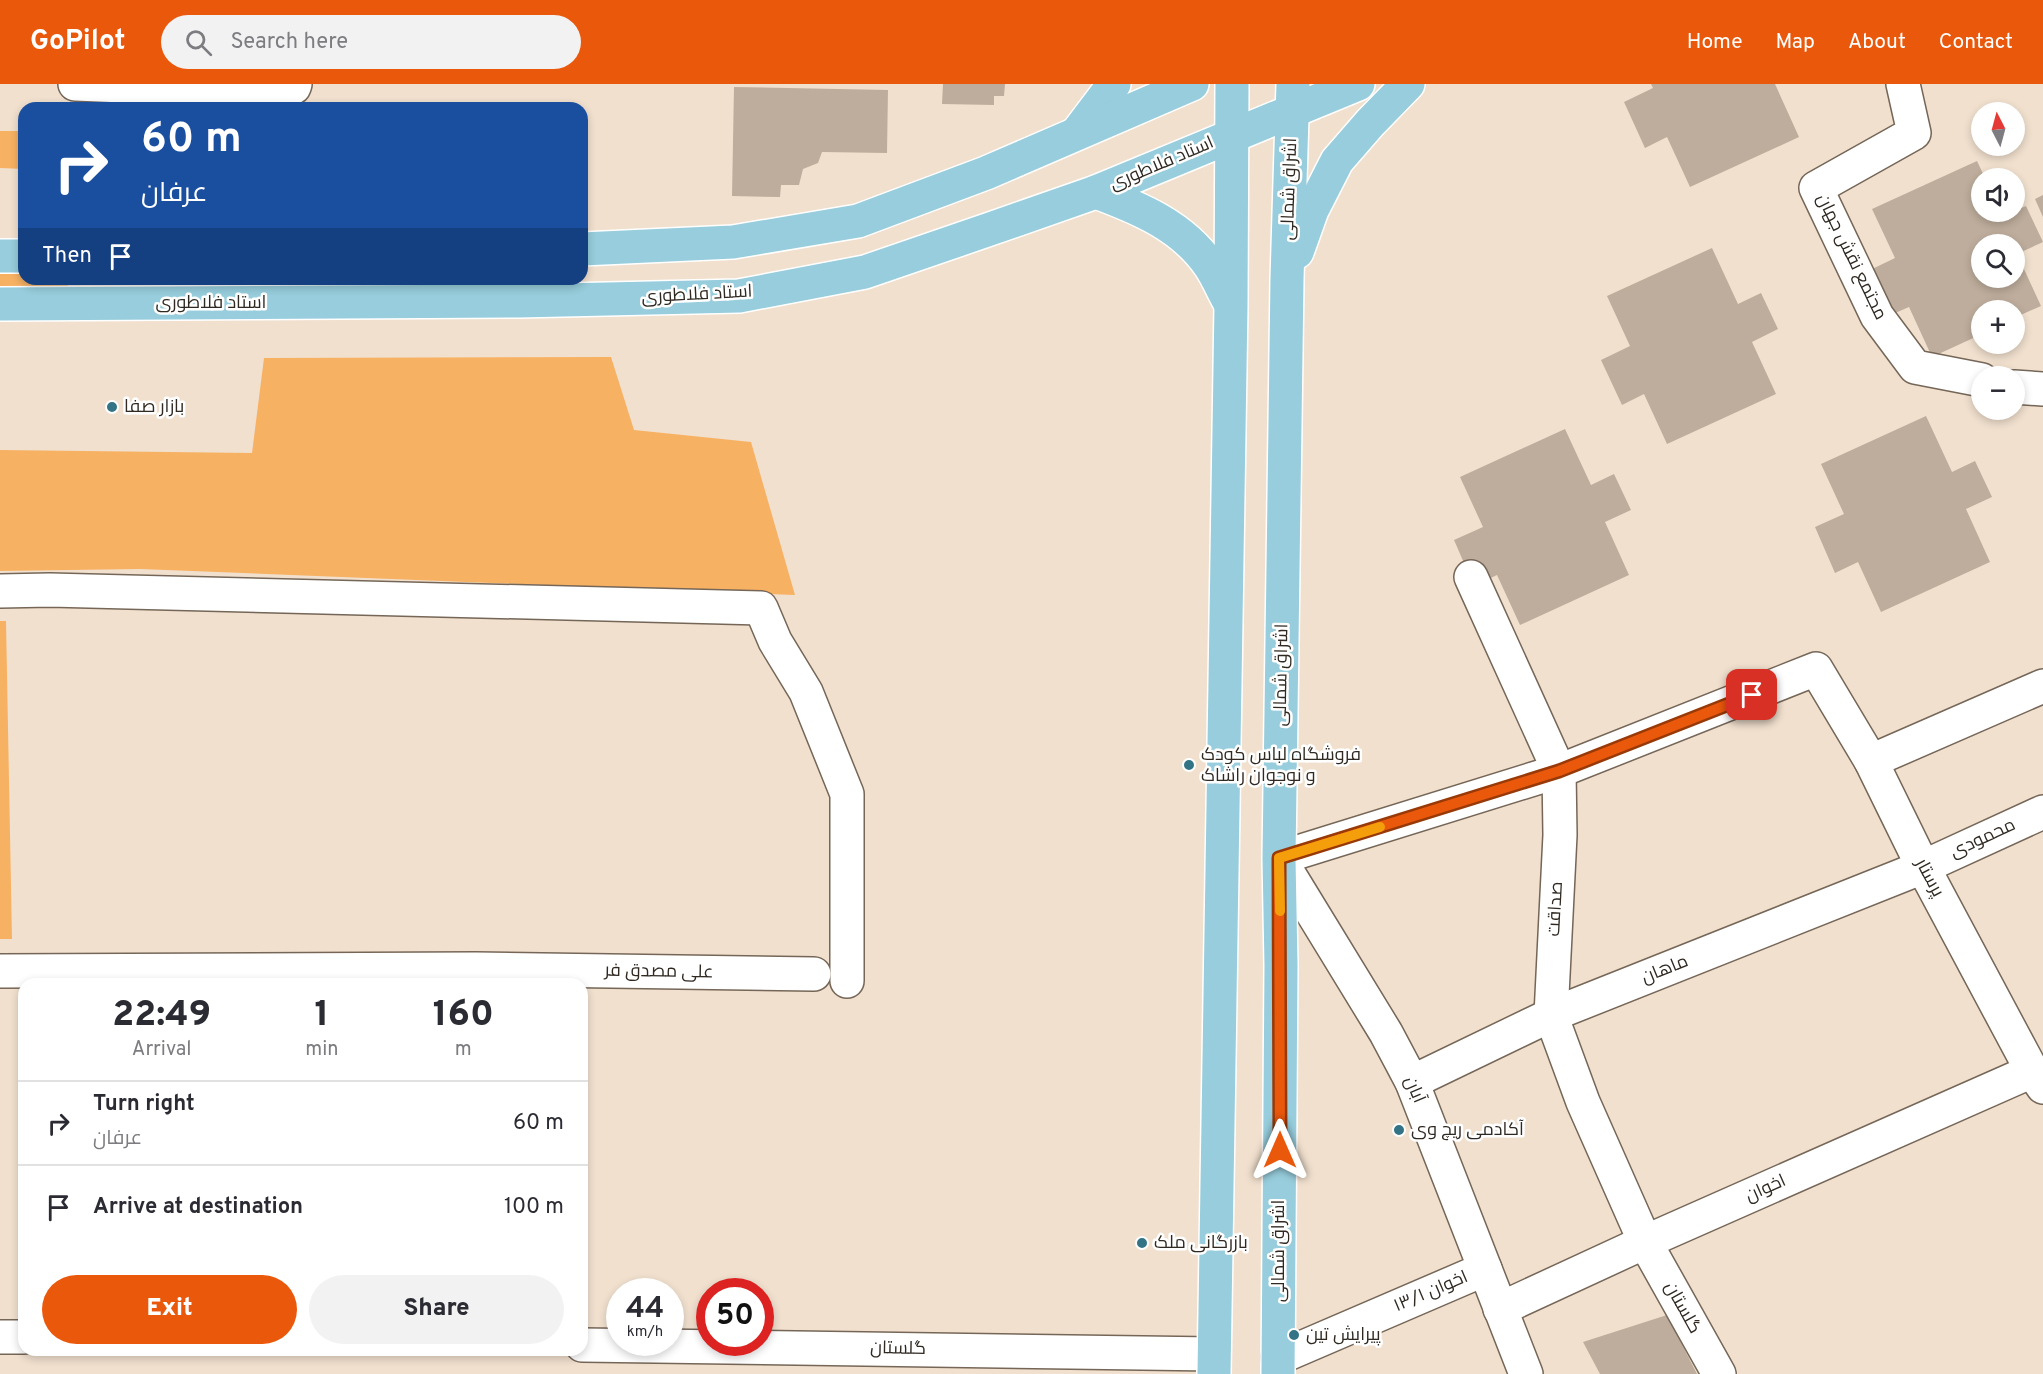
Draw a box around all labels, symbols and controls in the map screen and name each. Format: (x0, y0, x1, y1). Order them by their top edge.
search box (161, 15, 581, 69)
text: GoPilot (30, 24, 125, 60)
icon: search (182, 26, 215, 59)
text: Search here (230, 29, 348, 56)
text: Home (1687, 29, 1743, 56)
text: Map (1776, 29, 1815, 56)
text: About (1848, 29, 1906, 56)
text: Contact (1939, 29, 2013, 56)
north arrow (1971, 102, 2025, 156)
map controls (1971, 102, 2025, 420)
text: 60 m (141, 114, 242, 167)
icon: right (42, 126, 120, 204)
street label: استاد فلاطوری (1106, 132, 1218, 196)
street label: اشراق شمالی (1277, 137, 1303, 241)
button: sound (1971, 168, 2025, 222)
text: عرفان (141, 177, 207, 211)
street label: مجتمع نقش جهان (1811, 190, 1891, 324)
button: search (1971, 234, 2025, 288)
icon: arrive (104, 240, 137, 273)
text: Then (42, 243, 92, 270)
street label: استاد فلاطوری (641, 281, 753, 309)
street label: استاد فلاطوری (156, 292, 266, 315)
button: + (1971, 300, 2025, 354)
button: − (1971, 366, 2025, 420)
place label: بازار صفا (124, 396, 184, 419)
marker: بازار صفا (105, 400, 119, 414)
street label: اشراق شمالی (1270, 623, 1294, 727)
pin (1726, 669, 1777, 720)
icon: arrive (1735, 678, 1768, 711)
place label: فروشگاه لباس کودک و نوجوان راشاک (1201, 744, 1361, 788)
marker: فروشگاه لباس کودک و نوجوان راشاک (1182, 758, 1196, 772)
street label: محمودی (1947, 814, 2019, 864)
street label: پرستار (1909, 854, 1949, 901)
street label: صداقت (1543, 881, 1569, 937)
street label: ماهان (1638, 950, 1692, 990)
street label: علی مصدق فر (603, 960, 714, 984)
text: 22:49 (112, 993, 211, 1039)
text: 1 (315, 993, 329, 1039)
text: 160 (433, 993, 494, 1039)
text: Arrival (132, 1037, 191, 1063)
text: min (305, 1037, 339, 1063)
text: m (455, 1037, 472, 1063)
street label: آبان (1398, 1073, 1430, 1107)
text: Turn right (93, 1091, 195, 1118)
icon: right (42, 1107, 75, 1140)
text: 60 m (513, 1110, 564, 1137)
position arrow (1248, 1118, 1312, 1182)
place label: آکادمی ریچ وی (1411, 1119, 1524, 1142)
marker: آکادمی ریچ وی (1392, 1123, 1406, 1137)
text: عرفان (93, 1126, 142, 1152)
street label: اخوان (1742, 1170, 1790, 1208)
icon: arrive (42, 1191, 75, 1224)
text: Arrive at destination (93, 1194, 303, 1221)
text: 100 m (504, 1194, 564, 1221)
street label: اشراق شمالی (1268, 1200, 1291, 1302)
place label: بازرگانی ملک (1154, 1232, 1248, 1255)
marker: بازرگانی ملک (1135, 1236, 1149, 1250)
street label: اخوان ۱۳/۱ (1390, 1266, 1472, 1318)
button: Exit (42, 1275, 297, 1344)
button: Share (309, 1275, 564, 1344)
speed limit sign: 50 (696, 1278, 774, 1356)
street label: گلستان (1658, 1278, 1706, 1338)
text: 44 (626, 1291, 664, 1328)
text: km/h (627, 1323, 663, 1342)
place label: پیرایش تین (1306, 1324, 1381, 1347)
marker: پیرایش تین (1287, 1328, 1301, 1342)
street label: گلستان (870, 1337, 926, 1361)

